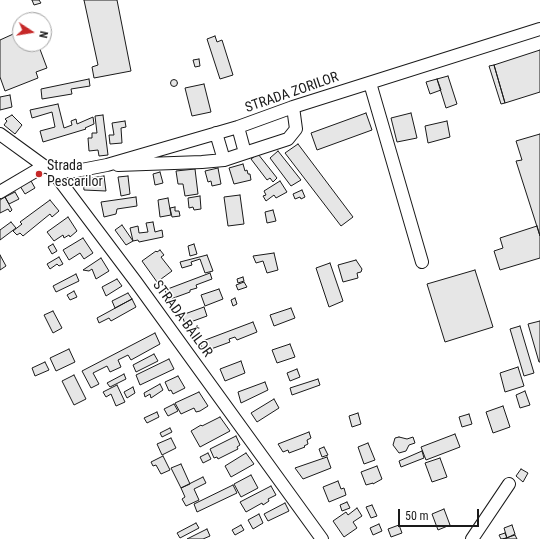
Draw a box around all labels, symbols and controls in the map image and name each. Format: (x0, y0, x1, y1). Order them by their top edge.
north arrow (12, 12, 52, 52)
text: N (36, 30, 50, 39)
street label: STRADA ZORILOR (243, 69, 341, 117)
place label: Strada Pescarilor (47, 158, 103, 190)
marker: Strada Pescarilor (34, 169, 44, 179)
street label: STRADA BĂILOR (149, 277, 215, 361)
scale bar (400, 501, 481, 527)
text: 50 m (405, 509, 429, 523)

